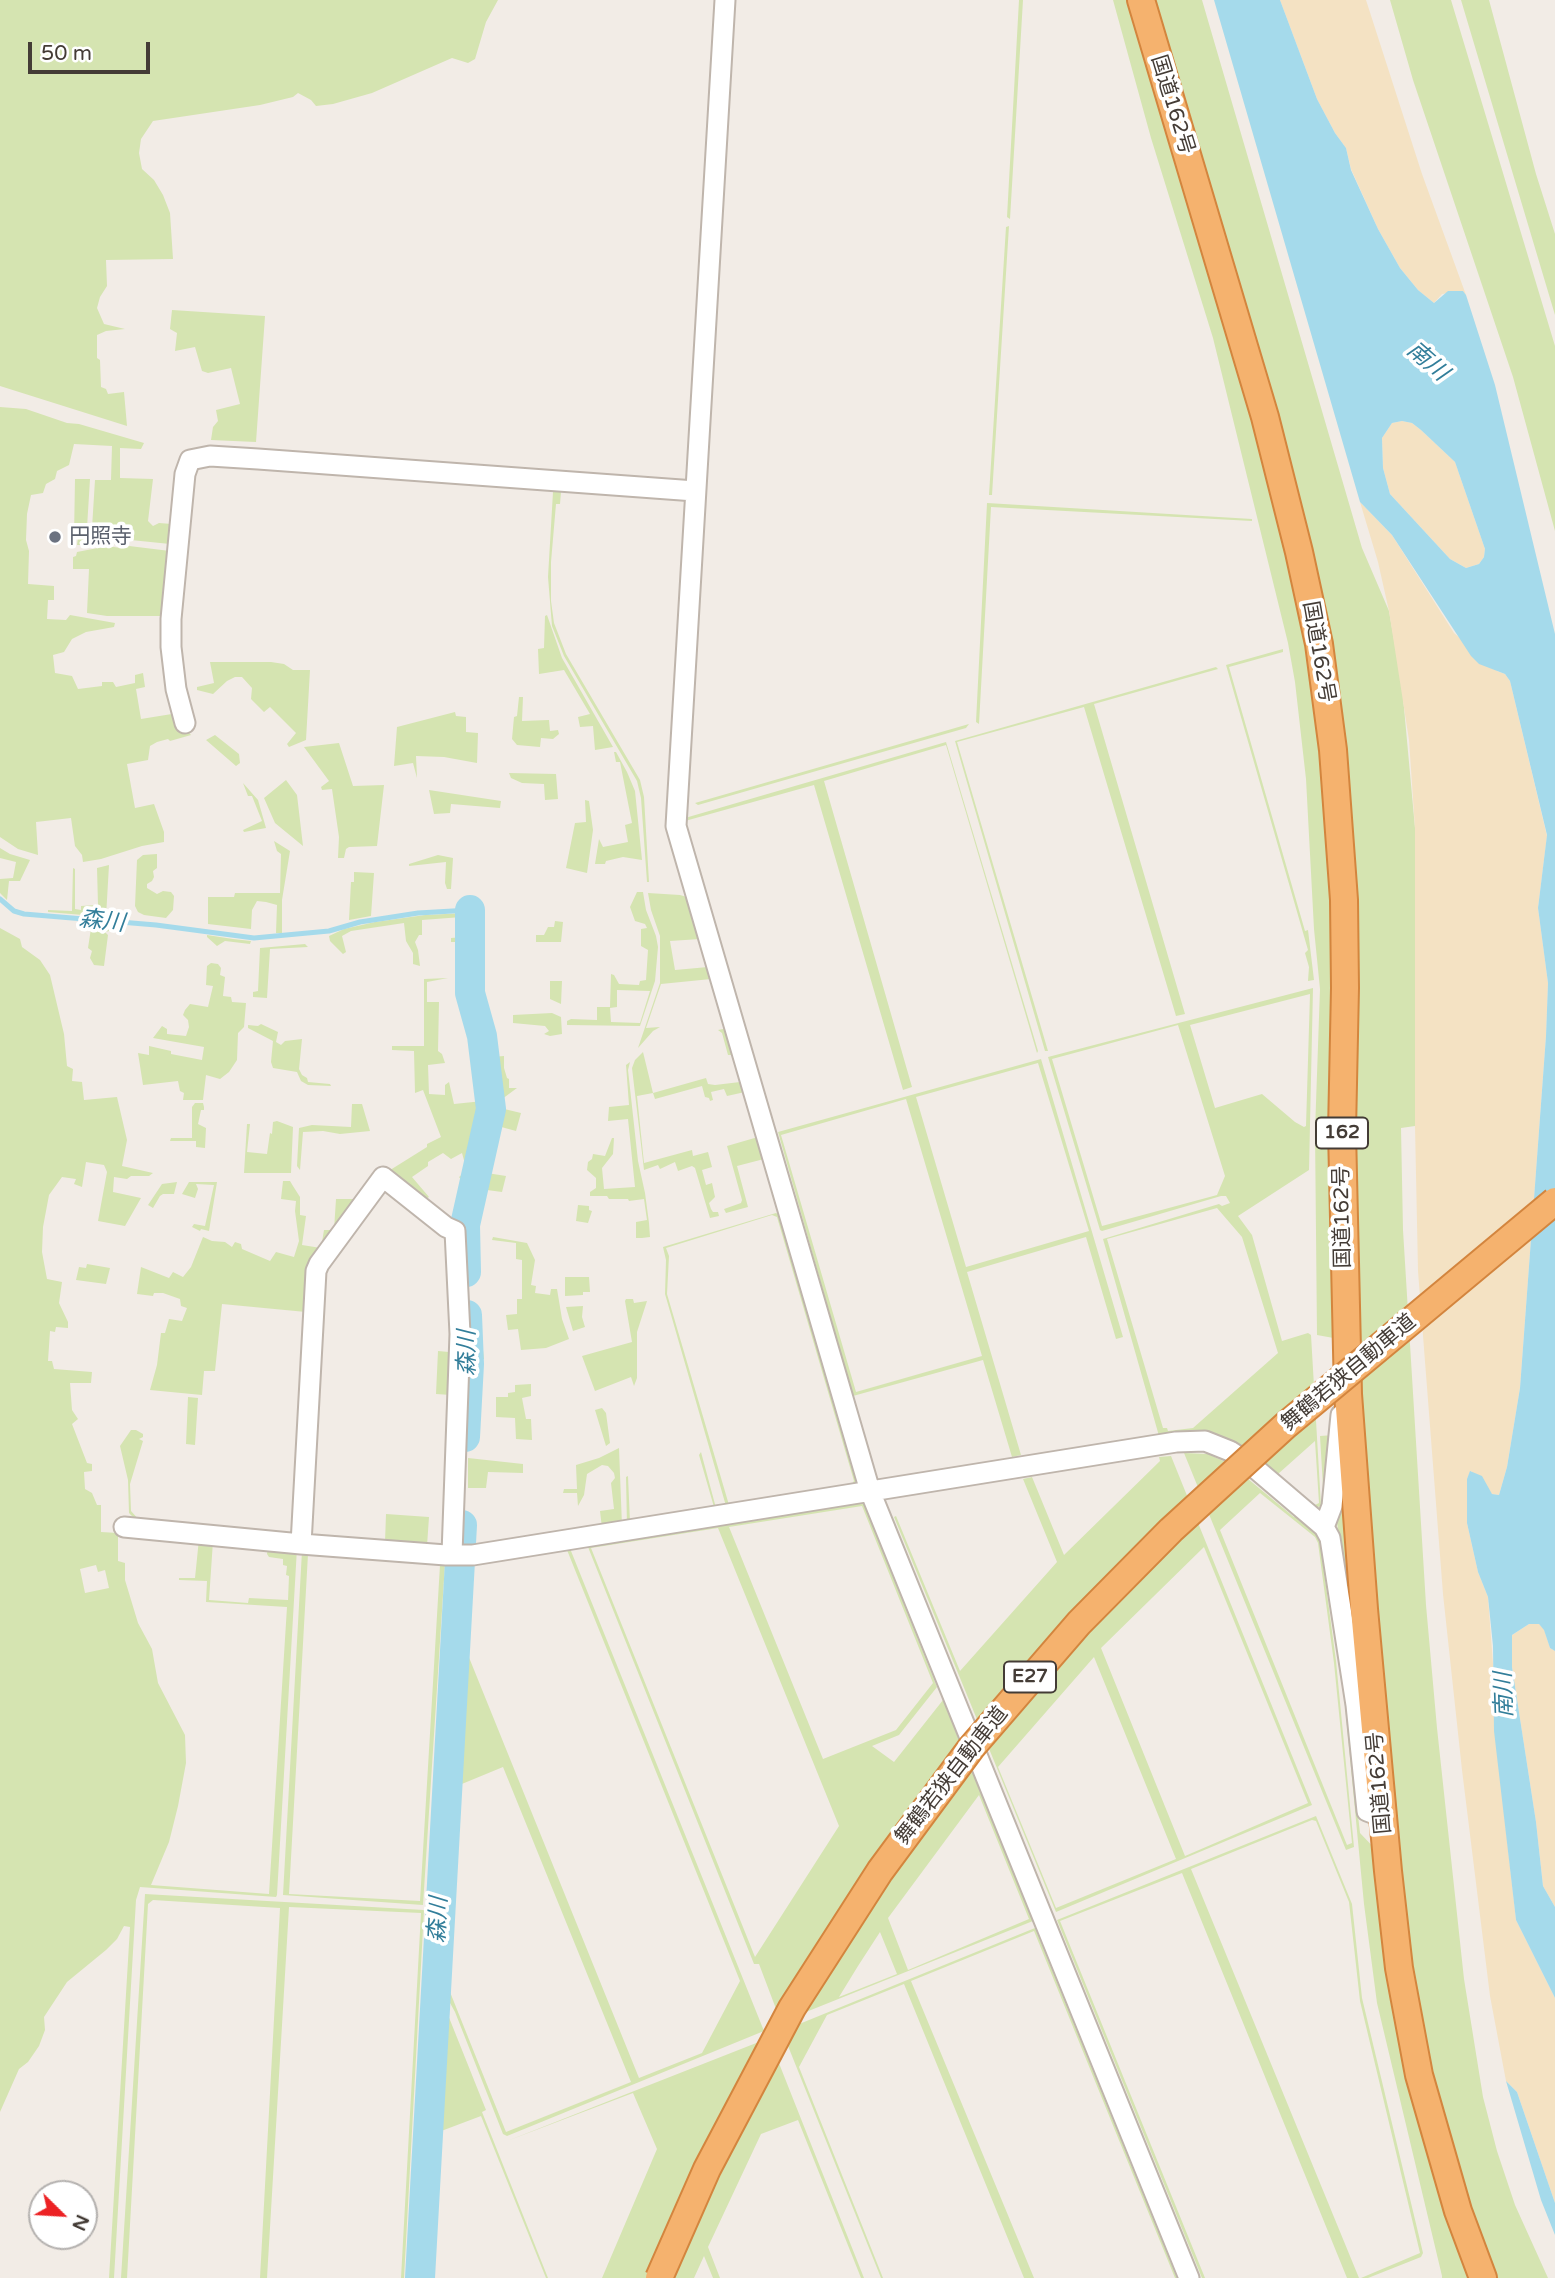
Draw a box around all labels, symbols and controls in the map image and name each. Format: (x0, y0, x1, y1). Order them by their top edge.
scale bar (32, 28, 154, 72)
text: 50 m (41, 41, 92, 66)
street label: 国道162号 (1145, 52, 1199, 158)
water label: 南川 (1401, 336, 1453, 388)
place label: 円照寺 (69, 524, 132, 550)
marker: 円照寺 (47, 529, 63, 545)
street label: 国道162号 (1297, 599, 1339, 705)
water label: 森川 (78, 906, 126, 938)
road number: 162 (1316, 1118, 1368, 1148)
street label: 国道162号 (1330, 1166, 1356, 1268)
street label: 舞鶴若狭自動車道 (1277, 1309, 1421, 1437)
water label: 森川 (454, 1330, 482, 1376)
road number: E27 (1004, 1662, 1056, 1693)
water label: 南川 (1490, 1672, 1520, 1718)
street label: 舞鶴若狭自動車道 (890, 1702, 1014, 1850)
street label: 国道162号 (1363, 1731, 1397, 1835)
water label: 森川 (424, 1896, 454, 1944)
north arrow (28, 2180, 98, 2250)
text: N (67, 2211, 94, 2234)

